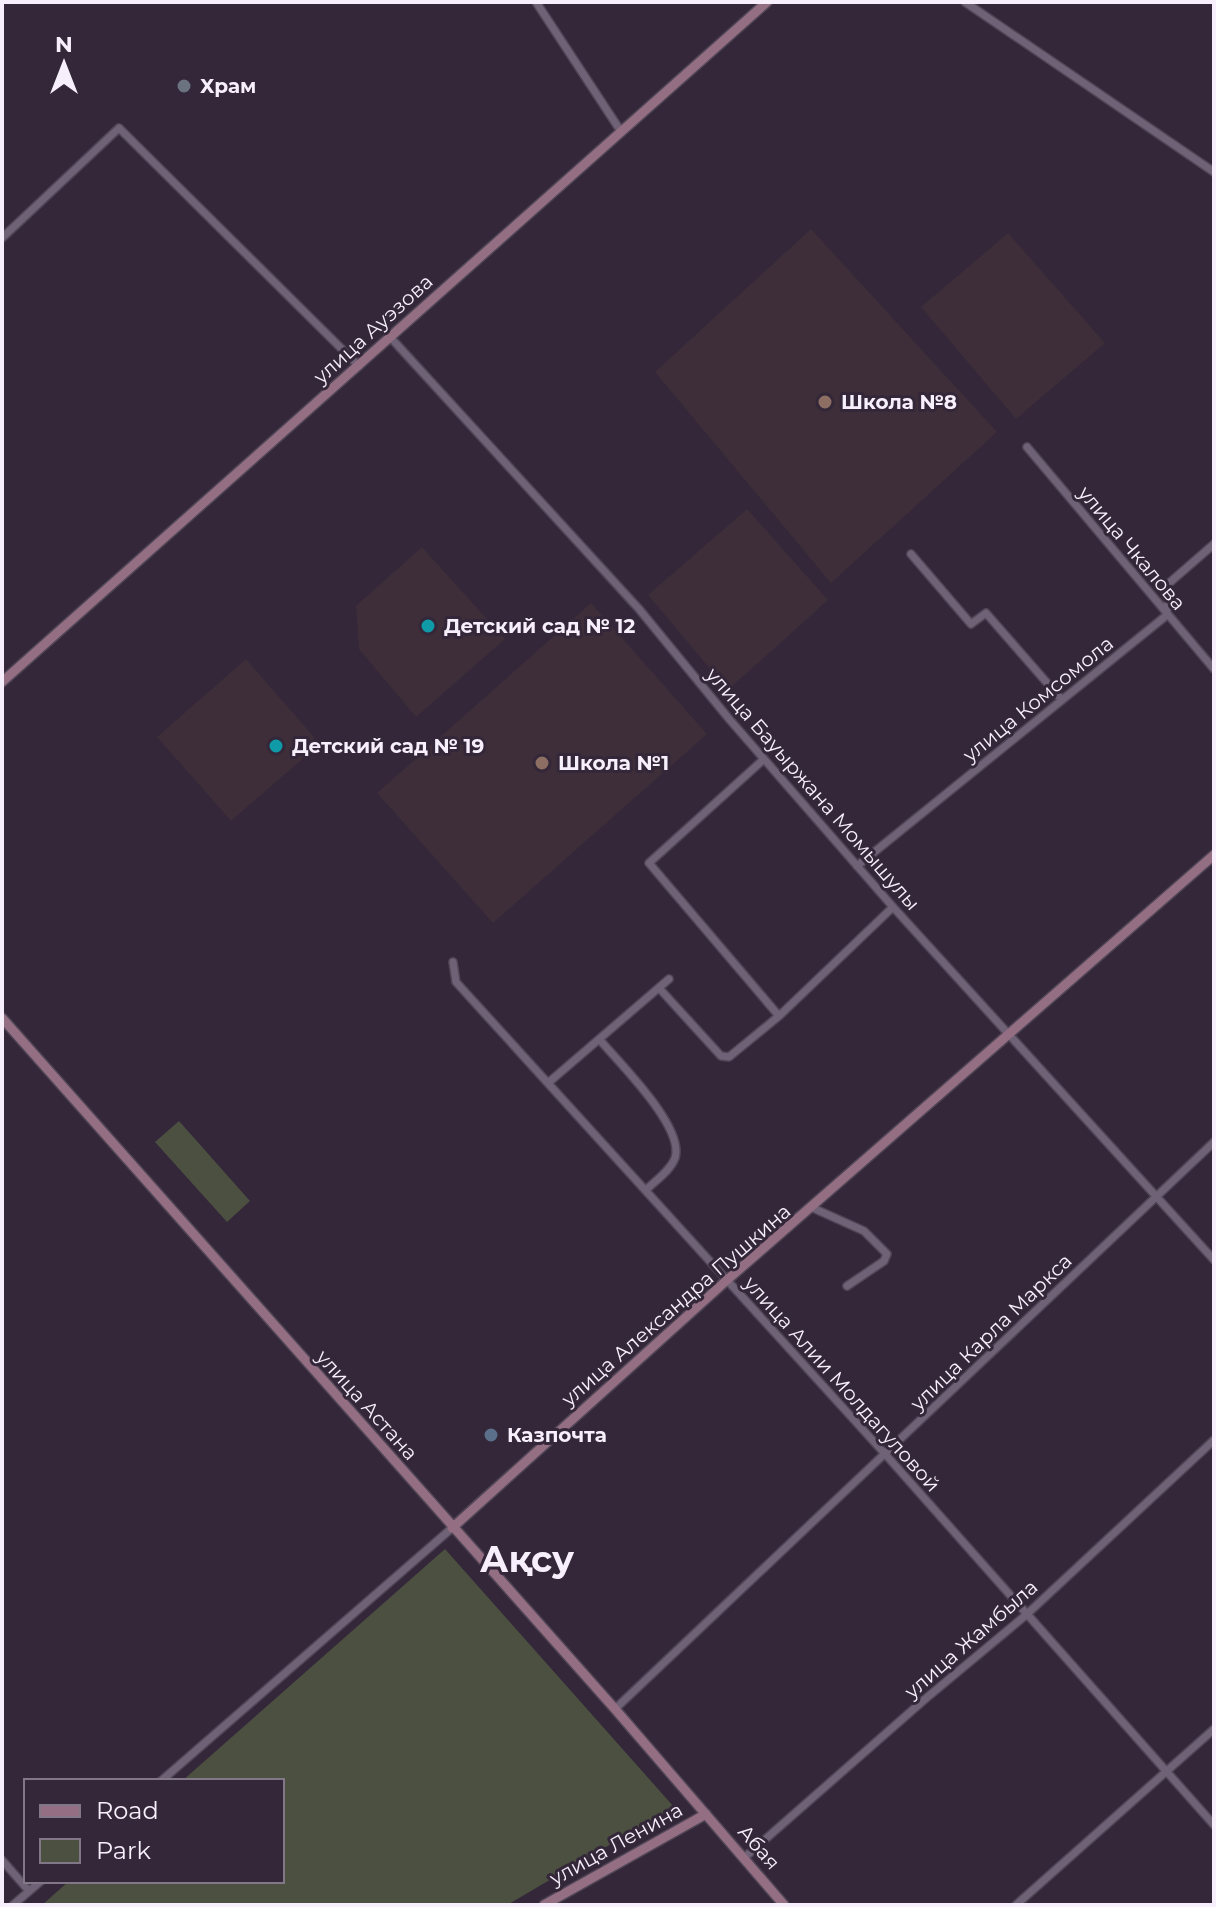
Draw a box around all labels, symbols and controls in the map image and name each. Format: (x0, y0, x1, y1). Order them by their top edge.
north arrow (24, 24, 104, 104)
text: N (55, 31, 73, 58)
place label: Храм (200, 74, 256, 98)
marker: Храм (175, 77, 193, 95)
street label: улица Ауэзова (308, 269, 437, 389)
place label: Школа №8 (841, 390, 957, 414)
marker: Школа №8 (816, 393, 834, 411)
street label: улица Чкалова (1073, 480, 1191, 615)
place label: Детский сад № 12 (444, 614, 635, 638)
marker: Детский сад № 12 (419, 617, 437, 635)
street label: улица Комсомола (957, 631, 1118, 768)
street label: улица Бауыржана Момышулы (700, 662, 925, 915)
place label: Детский сад № 19 (292, 734, 484, 758)
marker: Детский сад № 19 (267, 737, 285, 755)
place label: Школа №1 (558, 751, 669, 775)
marker: Школа №1 (533, 754, 551, 772)
street label: улица Александра Пушкина (556, 1199, 795, 1412)
street label: улица Карла Маркса (905, 1249, 1077, 1416)
street label: улица Алии Молдагуловой (738, 1271, 945, 1497)
street label: улица Астана (311, 1344, 423, 1465)
place label: Казпочта (507, 1423, 607, 1447)
marker: Казпочта (482, 1426, 500, 1444)
district label: Ақсу (480, 1537, 575, 1581)
street label: улица Жамбыла (899, 1575, 1042, 1704)
legend (24, 1779, 284, 1883)
text: Road (96, 1796, 159, 1825)
street label: улица Ленина (545, 1798, 687, 1891)
street label: Абая (733, 1820, 785, 1874)
text: Park (96, 1836, 151, 1865)

